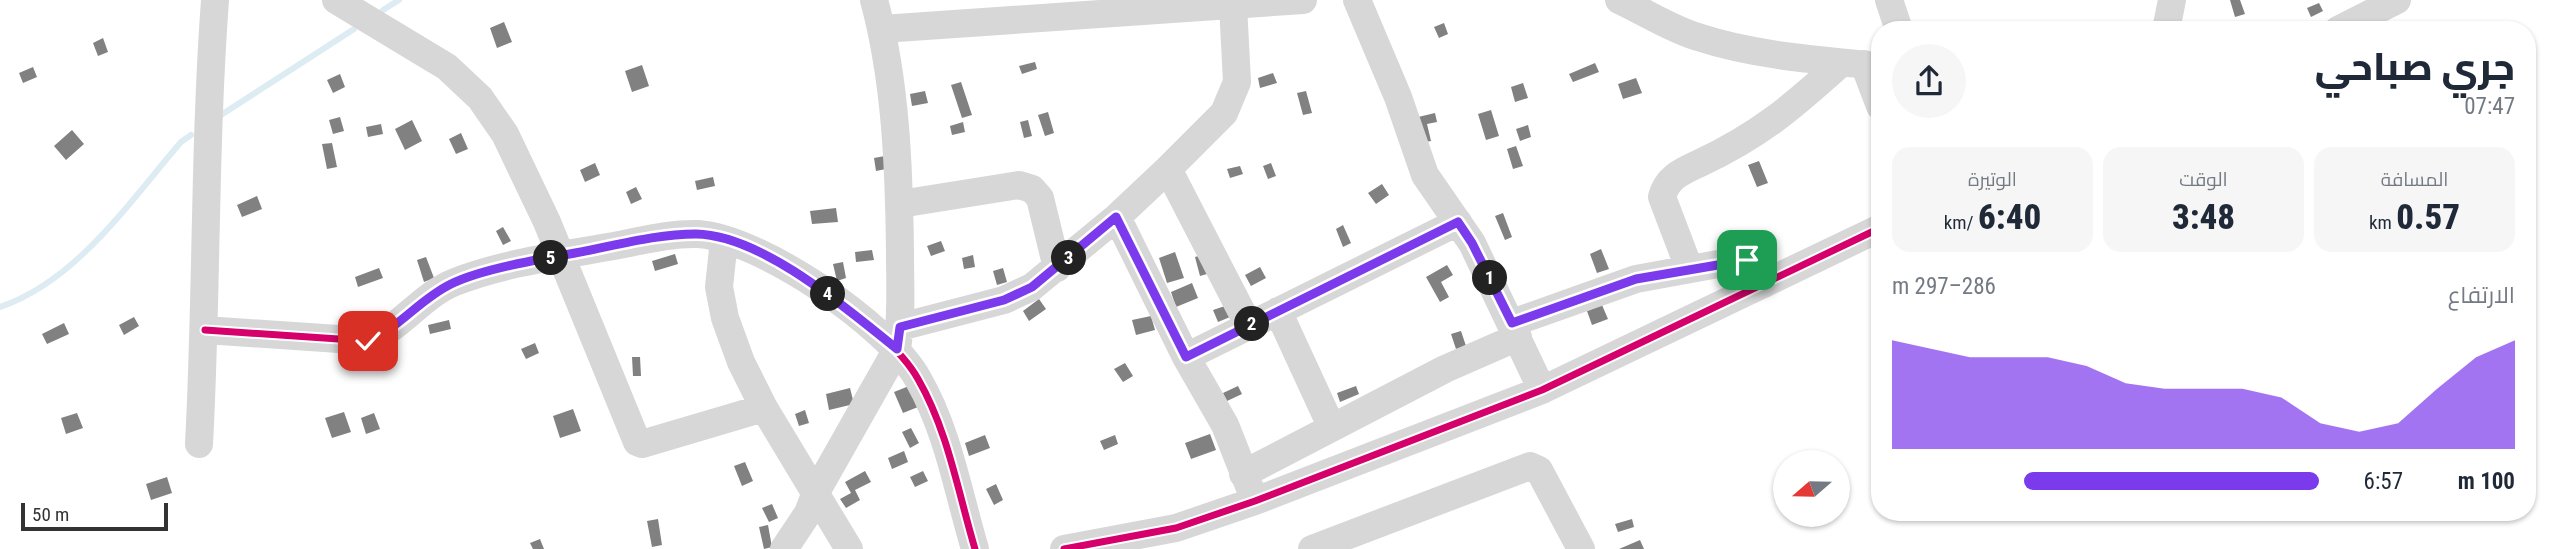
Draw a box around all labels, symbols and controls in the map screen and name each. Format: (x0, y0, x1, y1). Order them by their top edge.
button: share (1892, 44, 1966, 118)
text: جري صباحي (2315, 45, 2515, 89)
text: 07:47 (2464, 93, 2515, 120)
text: الوتيرة (1968, 168, 2017, 191)
text: الوقت (2179, 168, 2228, 191)
text: المسافة (2381, 168, 2448, 191)
text: 6:40 (1978, 197, 2041, 238)
text: 3:48 (2172, 197, 2235, 238)
text: 0.57 (2396, 197, 2460, 238)
text: /km (1944, 211, 1978, 234)
text: km (2369, 211, 2396, 234)
pin (1717, 230, 1777, 290)
pin: 5 (534, 240, 568, 276)
pin: 3 (1052, 240, 1086, 276)
icon: arrive (1728, 241, 1766, 279)
text: 5 (546, 246, 555, 269)
text: 3 (1064, 246, 1073, 269)
pin: 1 (1472, 260, 1508, 296)
text: 1 (1485, 266, 1494, 289)
text: 286–297 m (1892, 273, 1996, 300)
pin: 4 (810, 276, 846, 312)
text: 4 (823, 282, 832, 305)
text: الارتفاع (2448, 282, 2515, 309)
pin: 2 (1234, 306, 1270, 342)
pin (338, 311, 398, 371)
text: 2 (1247, 312, 1256, 335)
icon: check (349, 322, 387, 360)
north arrow (1773, 450, 1850, 527)
map controls (1773, 450, 1850, 527)
text: 6:57 (2364, 468, 2403, 495)
text: 100 m (2458, 468, 2515, 495)
scale bar (21, 500, 168, 532)
text: 50 m (32, 503, 69, 526)

